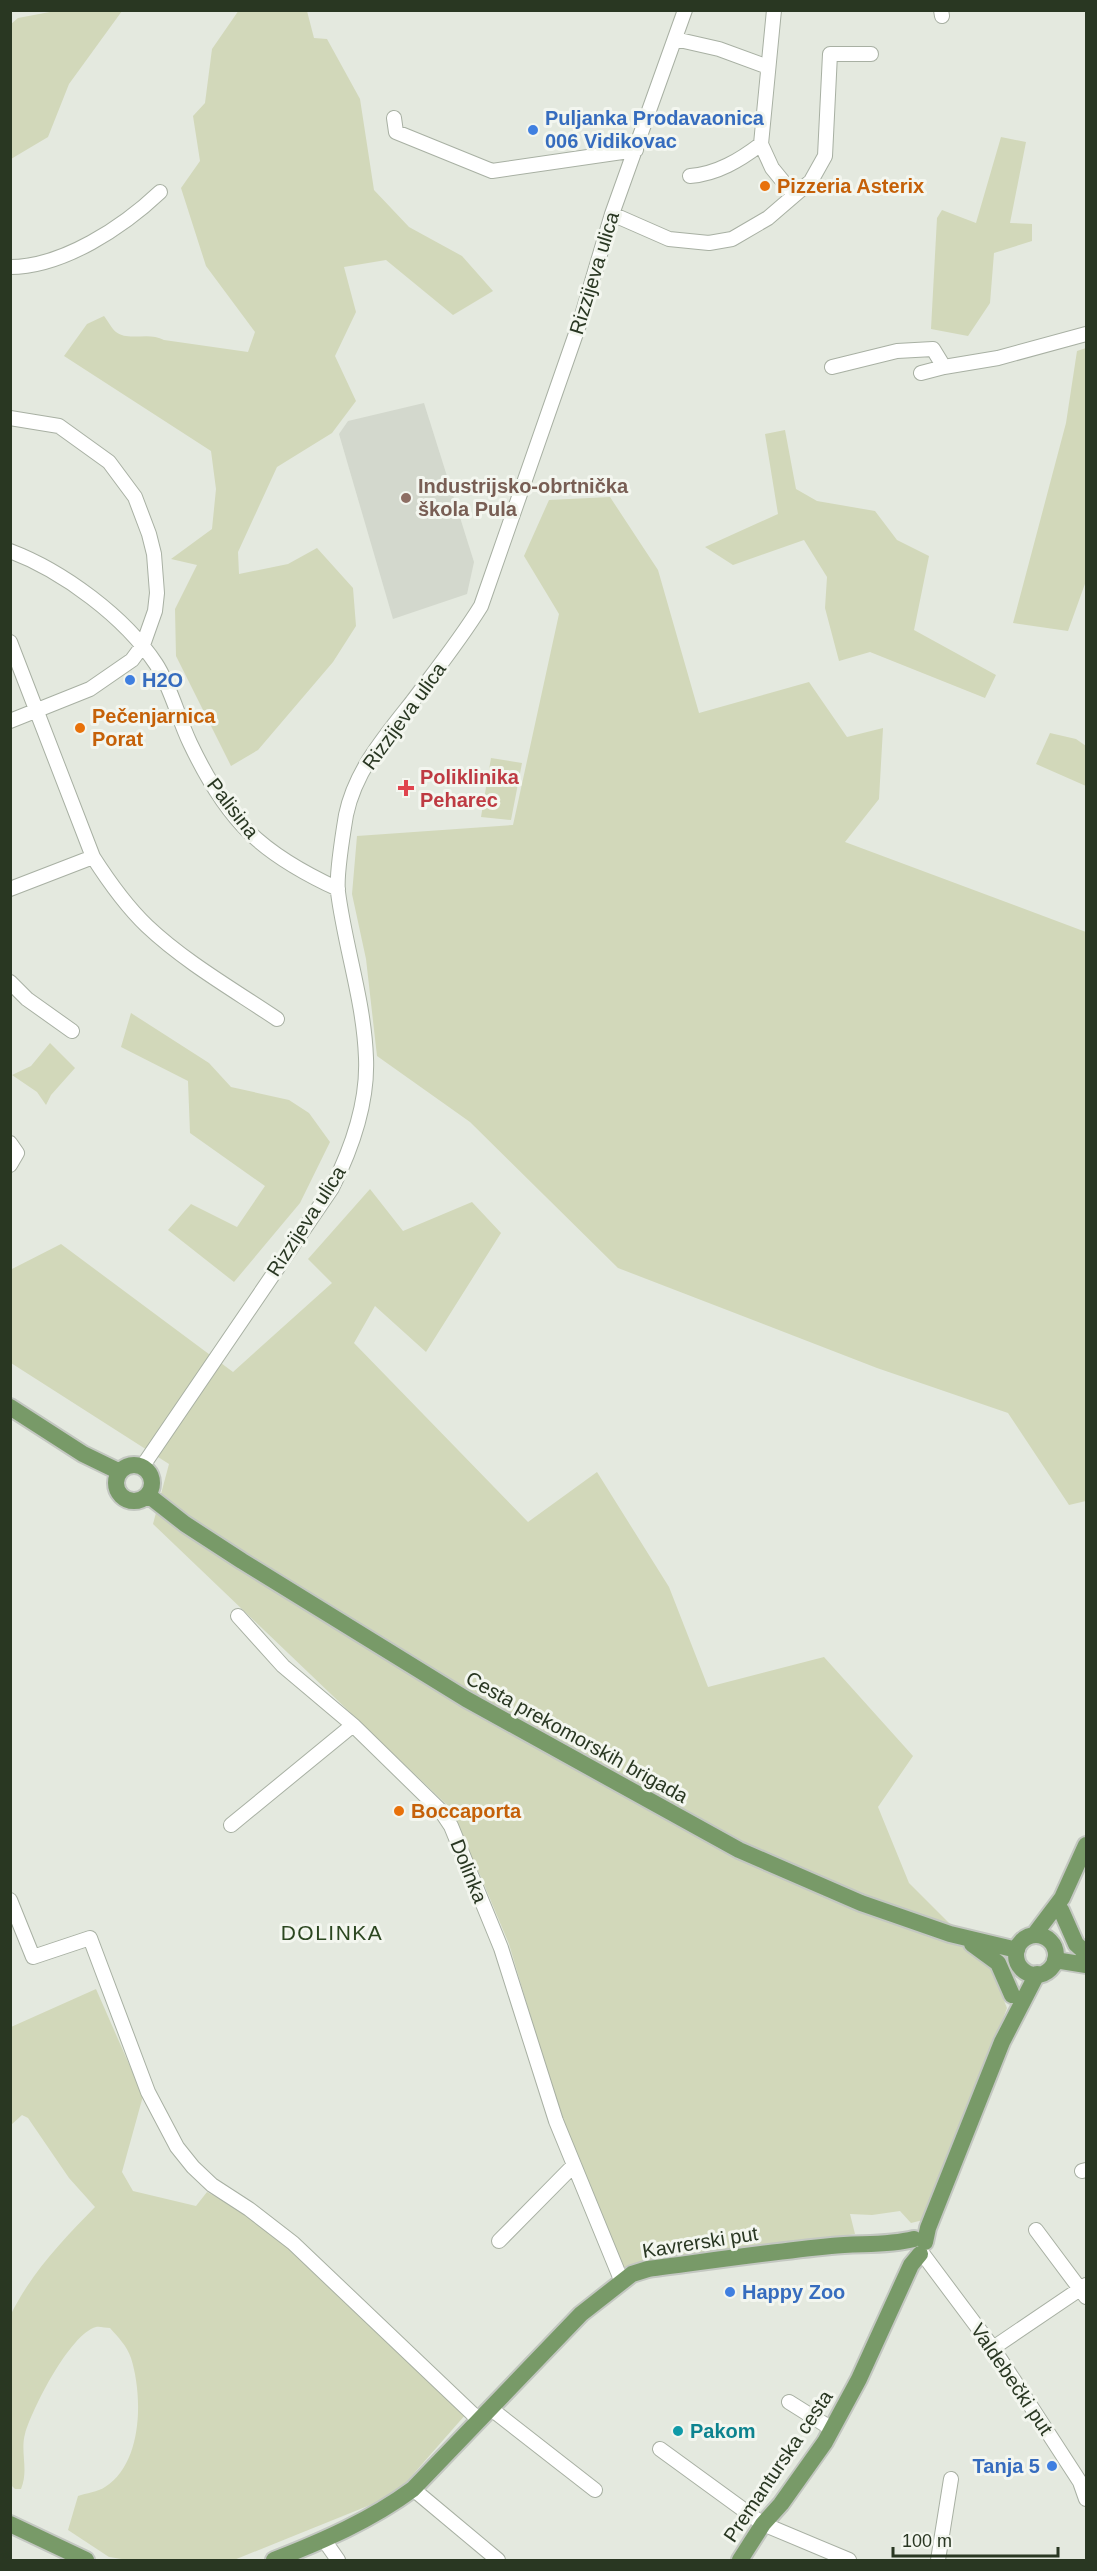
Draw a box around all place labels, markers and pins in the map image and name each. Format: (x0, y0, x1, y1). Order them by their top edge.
place label: Puljanka Prodavaonica 006 Vidikovac (545, 107, 765, 152)
marker: Puljanka Prodavaonica 006 Vidikovac (526, 123, 540, 137)
place label: Pizzeria Asterix (777, 175, 924, 197)
marker: Pizzeria Asterix (758, 179, 772, 193)
place label: Industrijsko-obrtnička škola Pula (418, 475, 629, 520)
marker: Industrijsko-obrtnička škola Pula (399, 491, 413, 505)
place label: H2O (142, 669, 183, 691)
marker: H2O (123, 673, 137, 687)
place label: Pečenjarnica Porat (92, 705, 216, 750)
marker: Pečenjarnica Porat (73, 721, 87, 735)
place label: Poliklinika Peharec (420, 766, 520, 811)
marker: Poliklinika Peharec (397, 779, 415, 797)
place label: Boccaporta (411, 1800, 522, 1822)
marker: Boccaporta (392, 1804, 406, 1818)
place label: Happy Zoo (742, 2281, 845, 2303)
marker: Happy Zoo (723, 2285, 737, 2299)
place label: Pakom (690, 2420, 756, 2442)
marker: Pakom (671, 2424, 685, 2438)
place label: Tanja 5 (973, 2455, 1040, 2477)
marker: Tanja 5 (1045, 2459, 1059, 2473)

